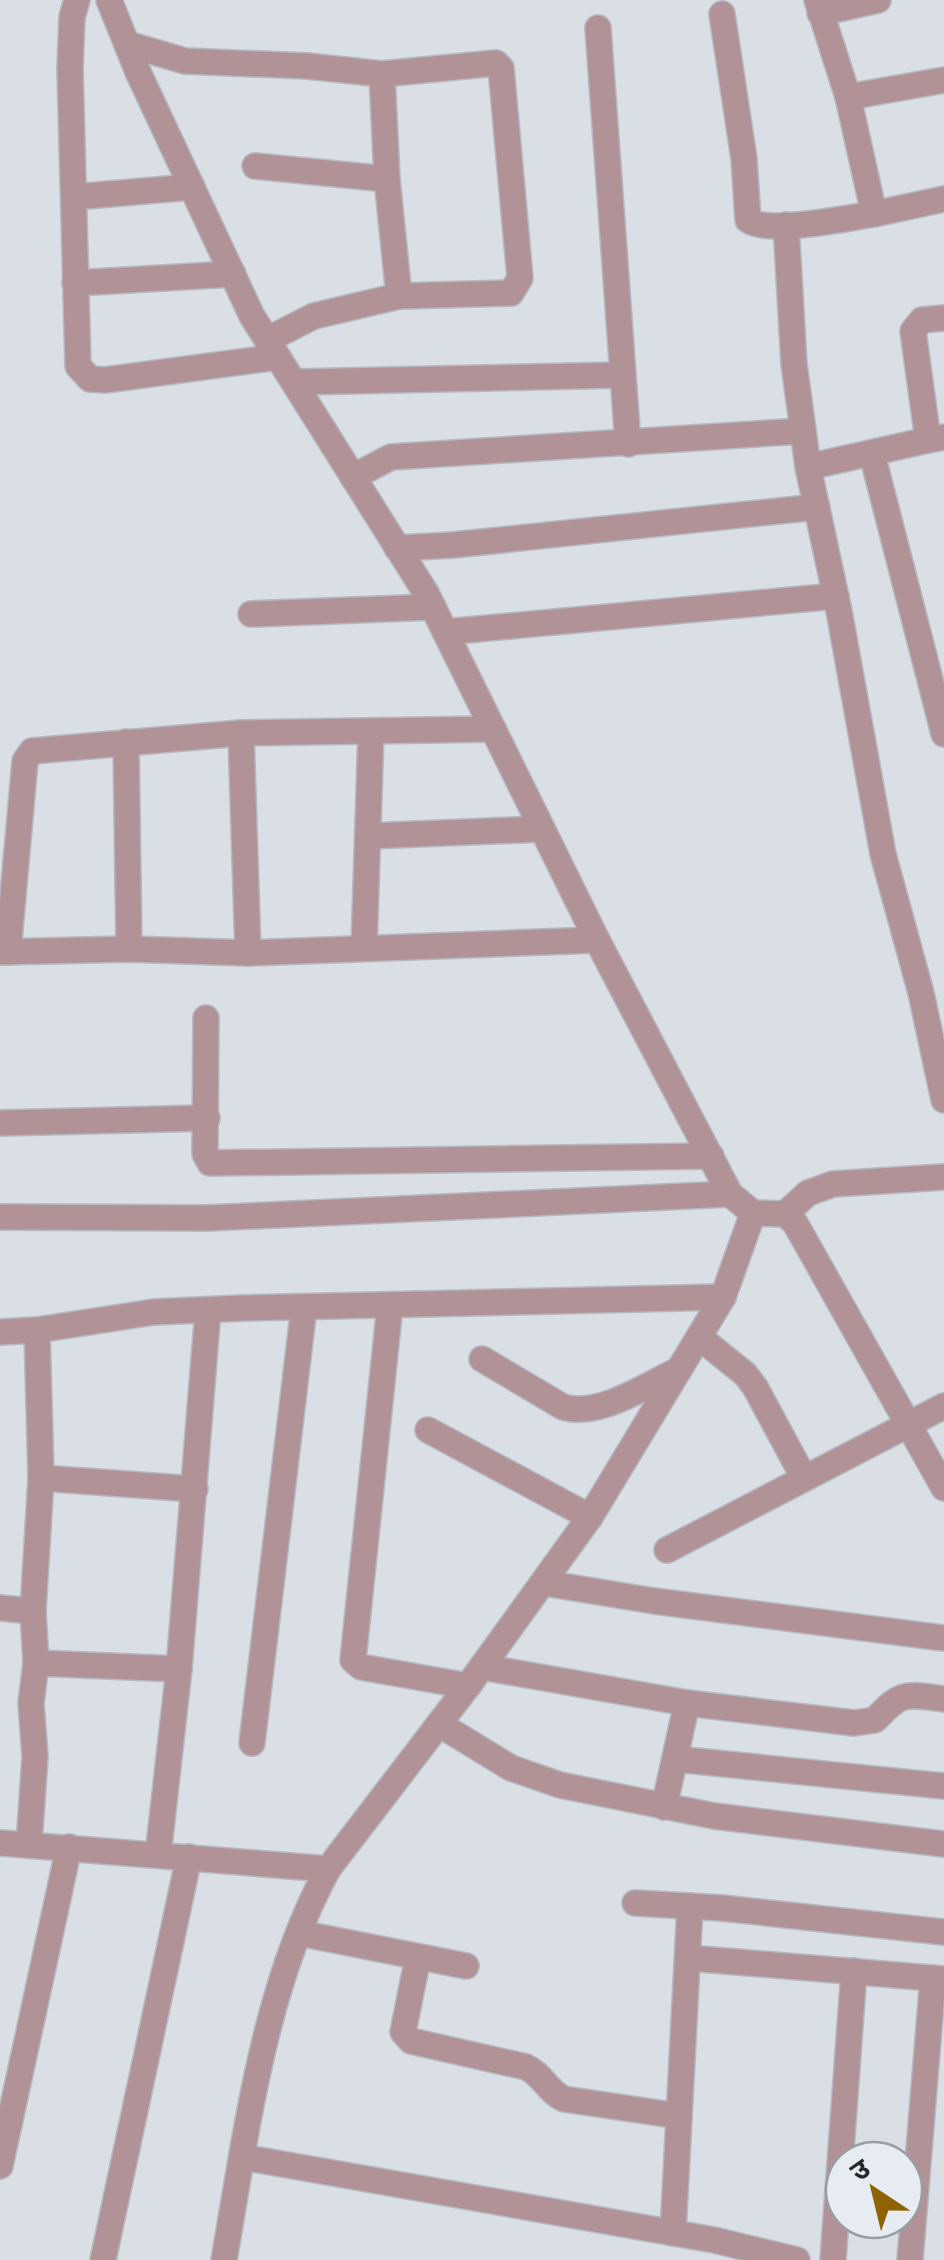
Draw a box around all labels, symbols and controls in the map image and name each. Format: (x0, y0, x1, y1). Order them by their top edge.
north arrow (824, 2140, 924, 2240)
text: उ (844, 2151, 875, 2187)

